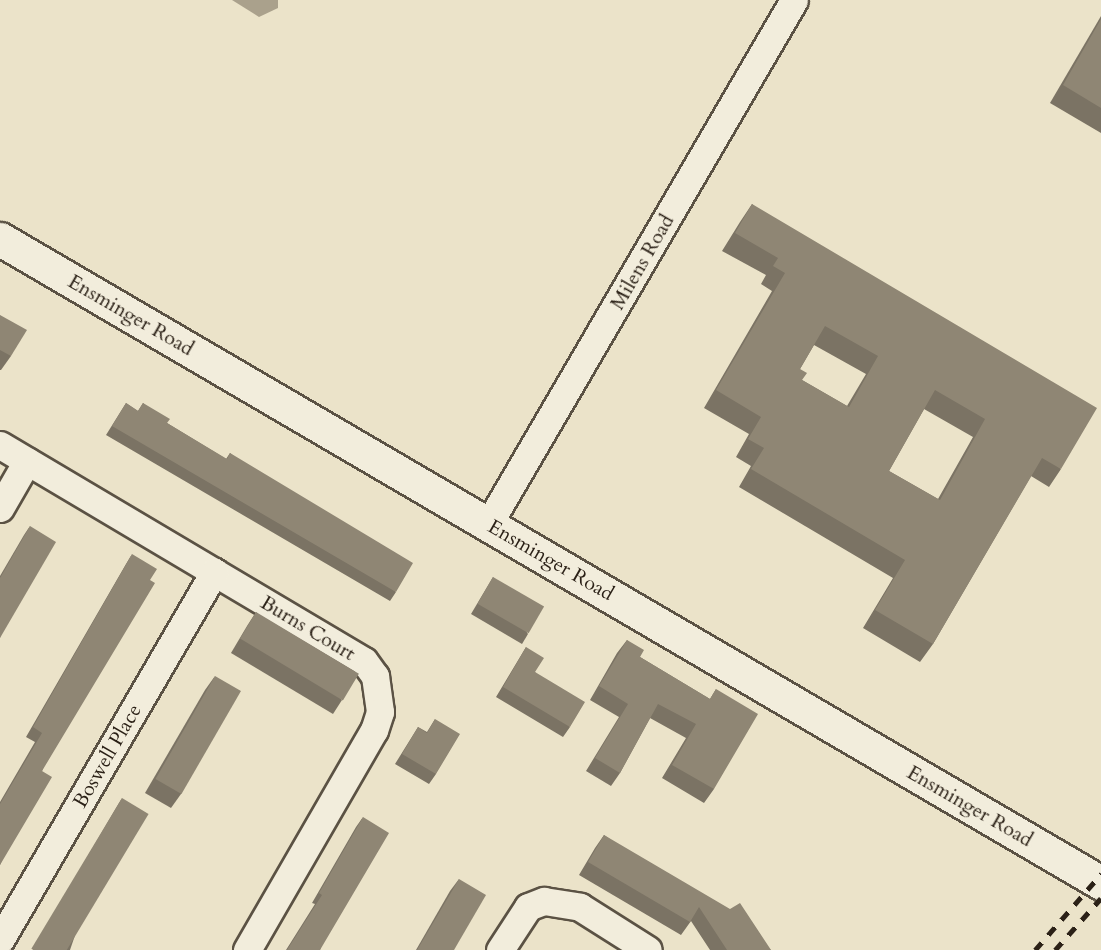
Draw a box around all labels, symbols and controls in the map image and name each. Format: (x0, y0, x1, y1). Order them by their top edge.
street label: Milens Road (605, 210, 679, 314)
street label: Ensminger Road (64, 269, 198, 361)
street label: Ensminger Road (484, 514, 618, 606)
street label: Burns Court (256, 590, 360, 666)
street label: Boswell Place (68, 700, 146, 812)
street label: Ensminger Road (903, 760, 1037, 852)

